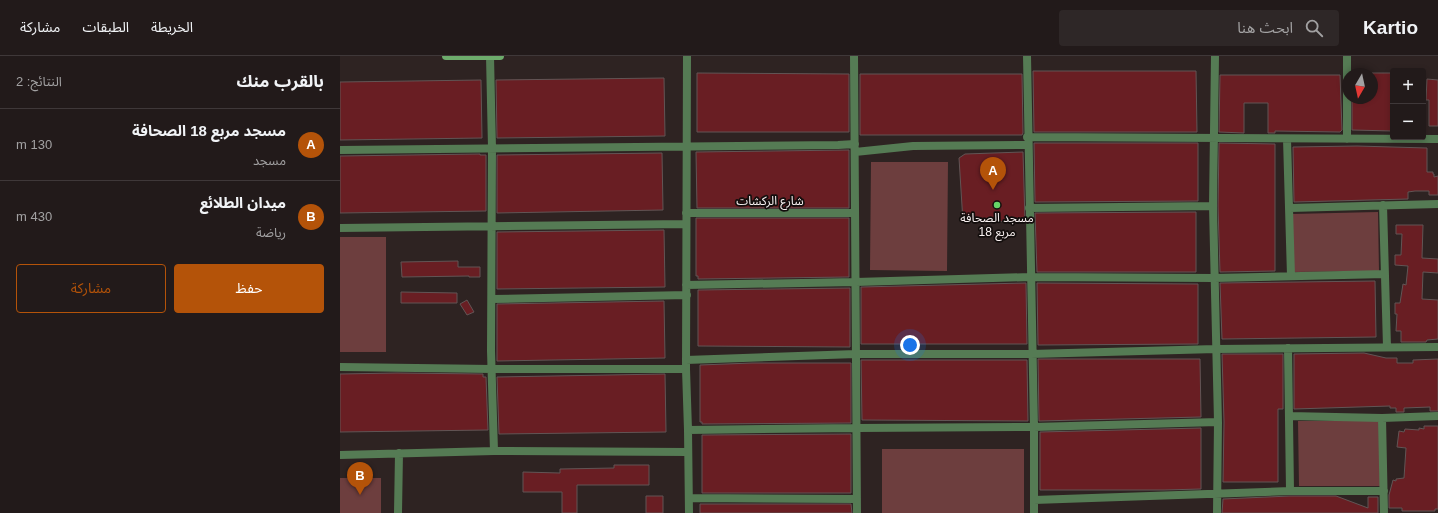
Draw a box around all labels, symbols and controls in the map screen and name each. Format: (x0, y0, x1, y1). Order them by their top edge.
search box (1059, 10, 1339, 46)
icon: search (1303, 17, 1325, 39)
text: Kartio (1363, 17, 1418, 38)
text: مشاركة (20, 19, 60, 35)
text: الطبقات (82, 19, 129, 35)
text: الخريطة (151, 19, 193, 35)
text: ابحث هنا (1237, 19, 1293, 36)
north arrow (1342, 68, 1378, 104)
map controls (1390, 68, 1426, 140)
button: + (1390, 68, 1426, 104)
text: بالقرب منك (236, 72, 324, 91)
text: النتائج: 2 (16, 74, 62, 89)
button: − (1390, 104, 1426, 140)
text: مسجد مربع 18 الصحافة (132, 122, 286, 139)
text: 130 m (16, 137, 52, 152)
text: A (306, 137, 316, 152)
text: مسجد (253, 153, 286, 168)
pin: A (980, 157, 1006, 190)
text: ميدان الطلائع (200, 194, 286, 211)
street label: شارع الركشات (736, 194, 804, 210)
marker: مسجد الصحافة مربع 18 (992, 200, 1002, 210)
text: 430 m (16, 209, 52, 224)
text: B (306, 209, 316, 224)
place label: مسجد الصحافة مربع 18 (960, 211, 1034, 241)
text: رياضة (256, 225, 286, 240)
button: مشاركة (16, 264, 166, 313)
button: حفظ (174, 264, 324, 313)
your location (900, 335, 920, 355)
pin: B (347, 462, 373, 495)

